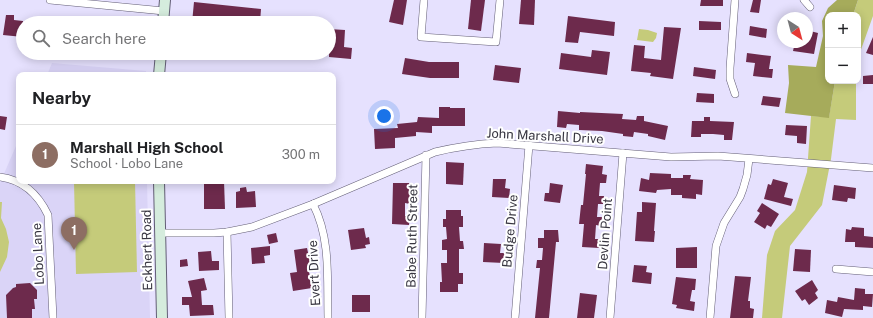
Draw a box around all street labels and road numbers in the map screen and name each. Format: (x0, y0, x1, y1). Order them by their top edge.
street label: John Marshall Drive (486, 125, 604, 147)
street label: Babe Ruth Street (404, 184, 420, 288)
street label: Budge Drive (499, 194, 521, 268)
street label: Devlin Point (595, 198, 615, 270)
street label: Eckhert Road (139, 209, 155, 291)
street label: Lobo Lane (29, 223, 47, 285)
street label: Evert Drive (305, 240, 323, 306)

